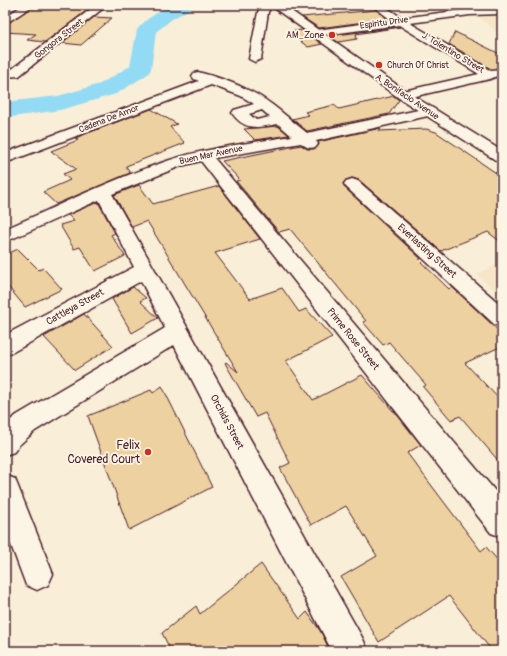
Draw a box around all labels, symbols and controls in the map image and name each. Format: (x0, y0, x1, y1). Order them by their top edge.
street label: Espiritu Drive (359, 14, 409, 32)
street label: Gongora Street (32, 16, 86, 61)
place label: AM_Zone (286, 30, 325, 41)
marker: AM_Zone (327, 30, 337, 40)
street label: J. Tolentino Street (420, 30, 486, 76)
marker: Church Of Christ (374, 60, 384, 70)
place label: Church Of Christ (387, 60, 449, 71)
street label: A. Bonifacio Avenue (373, 72, 441, 123)
street label: Cadena De Amor (77, 102, 141, 136)
street label: Buen Mar Avenue (178, 143, 244, 167)
street label: Everlasting Street (395, 221, 460, 281)
street label: Cattleya Street (44, 286, 107, 328)
street label: Prime Rose Street (324, 306, 382, 373)
street label: Orchids Street (208, 393, 247, 452)
place label: Felix Covered Court (67, 438, 140, 467)
marker: Felix Covered Court (143, 447, 153, 457)

